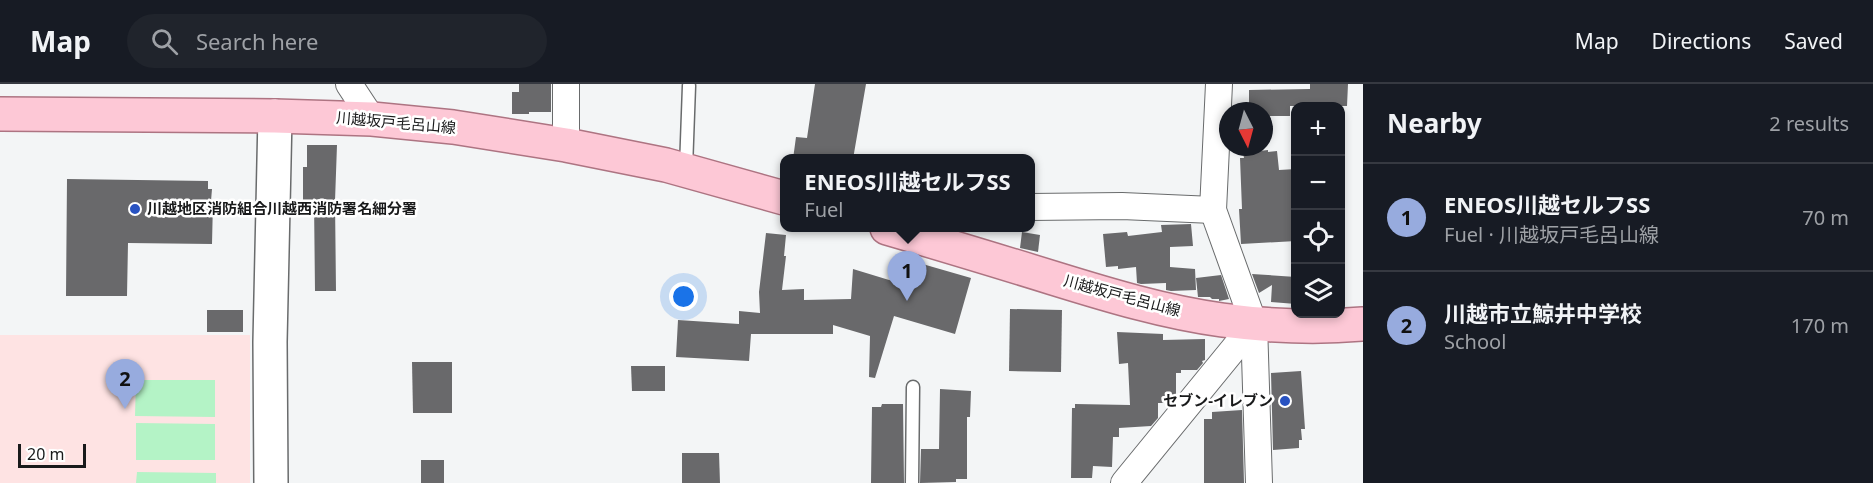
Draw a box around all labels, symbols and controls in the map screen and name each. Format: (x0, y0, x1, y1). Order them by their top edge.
search box (127, 14, 547, 68)
text: Map (30, 22, 91, 60)
icon: search (148, 25, 181, 58)
text: Search here (196, 26, 318, 56)
text: Map (1575, 27, 1619, 55)
text: Directions (1652, 27, 1751, 55)
text: Saved (1784, 27, 1843, 55)
north arrow (1219, 102, 1273, 156)
map controls (1291, 102, 1345, 318)
button: + (1291, 102, 1345, 156)
text: Nearby (1387, 105, 1482, 141)
street label: 川越坂戸毛呂山線 (335, 107, 457, 137)
text: 2 results (1769, 110, 1849, 137)
popup (780, 154, 1035, 232)
button: − (1291, 156, 1345, 210)
text: ENEOS川越セルフSS (804, 166, 1011, 196)
text: ENEOS川越セルフSS (1444, 189, 1650, 219)
text: Fuel (804, 196, 844, 223)
place label: 川越地区消防組合川越西消防署名細分署 (147, 198, 417, 218)
marker: 川越地区消防組合川越西消防署名細分署 (128, 202, 142, 216)
text: 1 (1401, 204, 1412, 231)
text: 70 m (1802, 204, 1849, 231)
button: locate (1291, 210, 1345, 264)
text: Fuel · 川越坂戸毛呂山線 (1444, 221, 1659, 248)
pin: 1 (888, 252, 926, 301)
button: layers (1291, 264, 1345, 318)
street label: 川越坂戸毛呂山線 (1062, 270, 1183, 320)
your location (669, 282, 698, 311)
text: 川越市立鯨井中学校 (1444, 298, 1642, 328)
text: 2 (1401, 312, 1412, 339)
text: 170 m (1791, 312, 1849, 339)
text: School (1444, 328, 1506, 355)
pin: 2 (106, 360, 144, 409)
place label: セブン-イレブン (1163, 390, 1273, 410)
marker: セブン-イレブン (1278, 394, 1292, 408)
scale bar (18, 441, 86, 468)
text: 20 m (27, 443, 64, 465)

